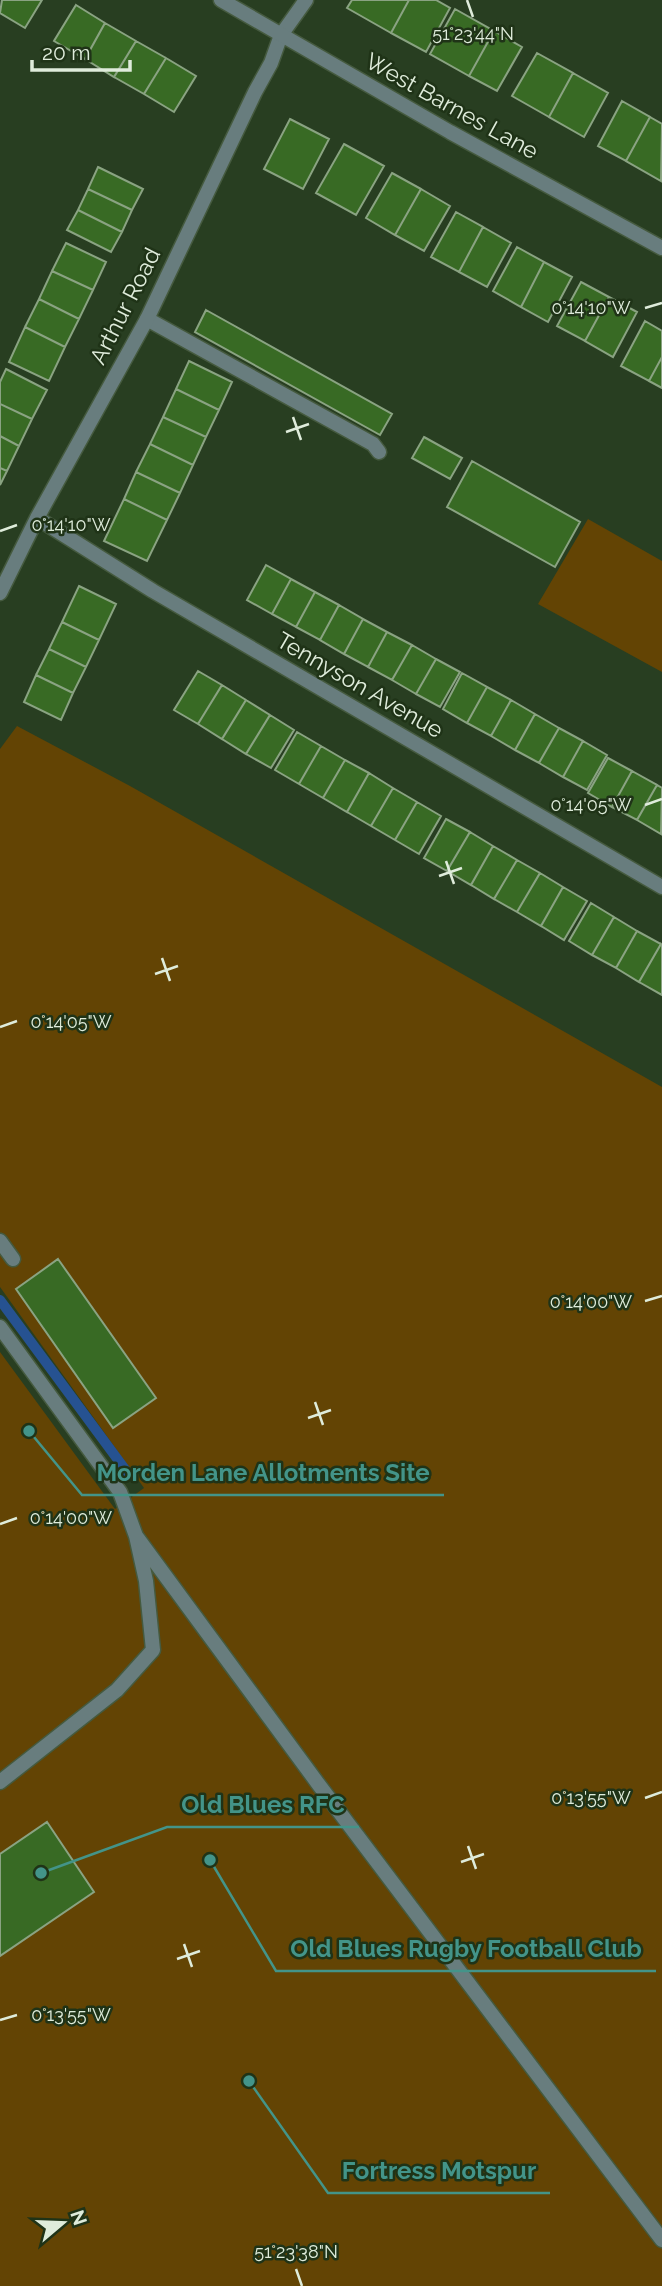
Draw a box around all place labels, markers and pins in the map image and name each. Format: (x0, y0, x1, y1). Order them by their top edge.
callout: Morden Lane Allotments Site (82, 1450, 444, 1495)
callout: Old Blues RFC (167, 1782, 359, 1827)
callout: Old Blues Rugby Football Club (276, 1926, 656, 1971)
callout: Fortress Motspur (328, 2148, 550, 2193)

